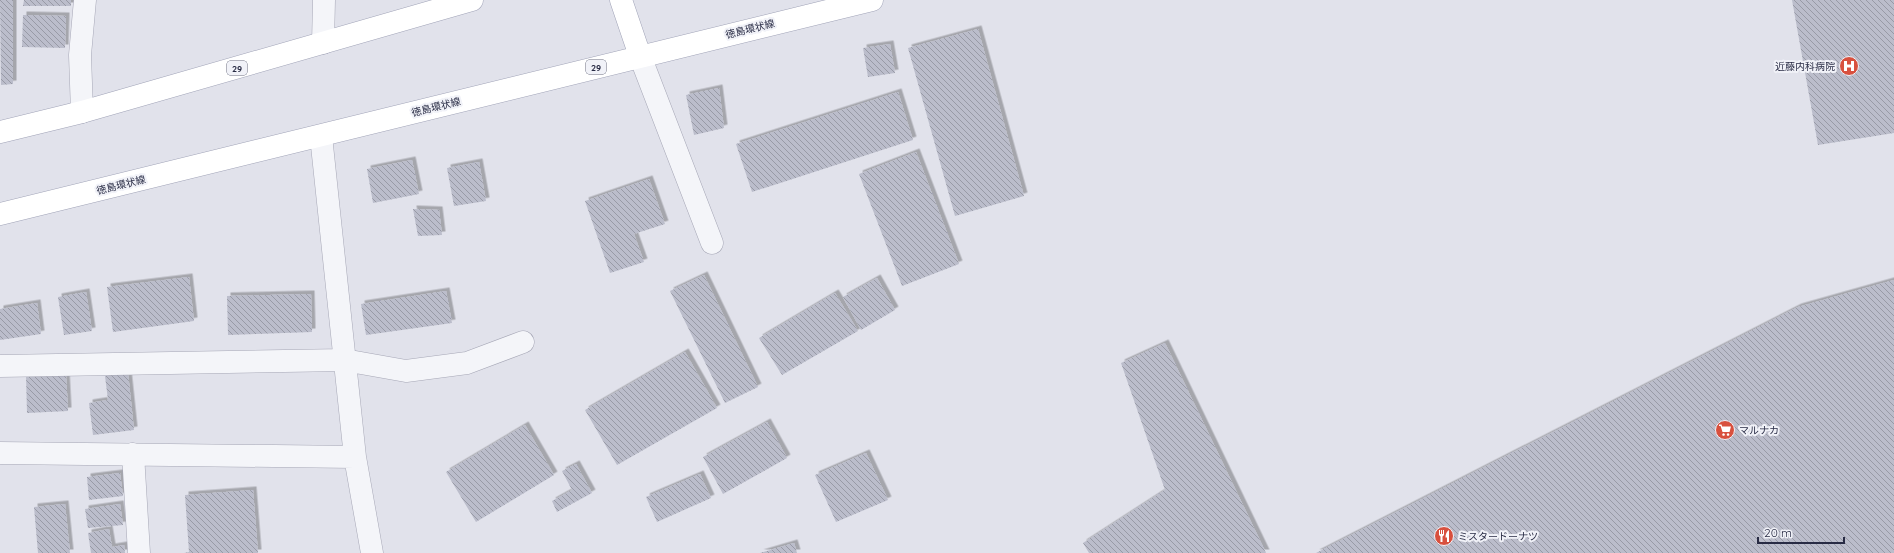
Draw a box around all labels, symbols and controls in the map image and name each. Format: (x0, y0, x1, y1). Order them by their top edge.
street label: 徳島環状線 (724, 17, 776, 41)
hospital icon: 近藤内科病院 (1838, 55, 1860, 77)
road number: 29 (586, 60, 606, 74)
place label: 近藤内科病院 (1775, 60, 1835, 73)
road number: 29 (227, 61, 247, 75)
street label: 徳島環状線 (410, 95, 462, 119)
street label: 徳島環状線 (95, 173, 147, 197)
supermarket icon: マルナカ (1714, 419, 1736, 441)
place label: マルナカ (1739, 424, 1779, 437)
scale bar (1758, 519, 1844, 545)
restaurant icon: ミスタードーナツ (1433, 525, 1455, 547)
text: 20 m (1764, 525, 1792, 540)
place label: ミスタードーナツ (1458, 530, 1538, 543)

